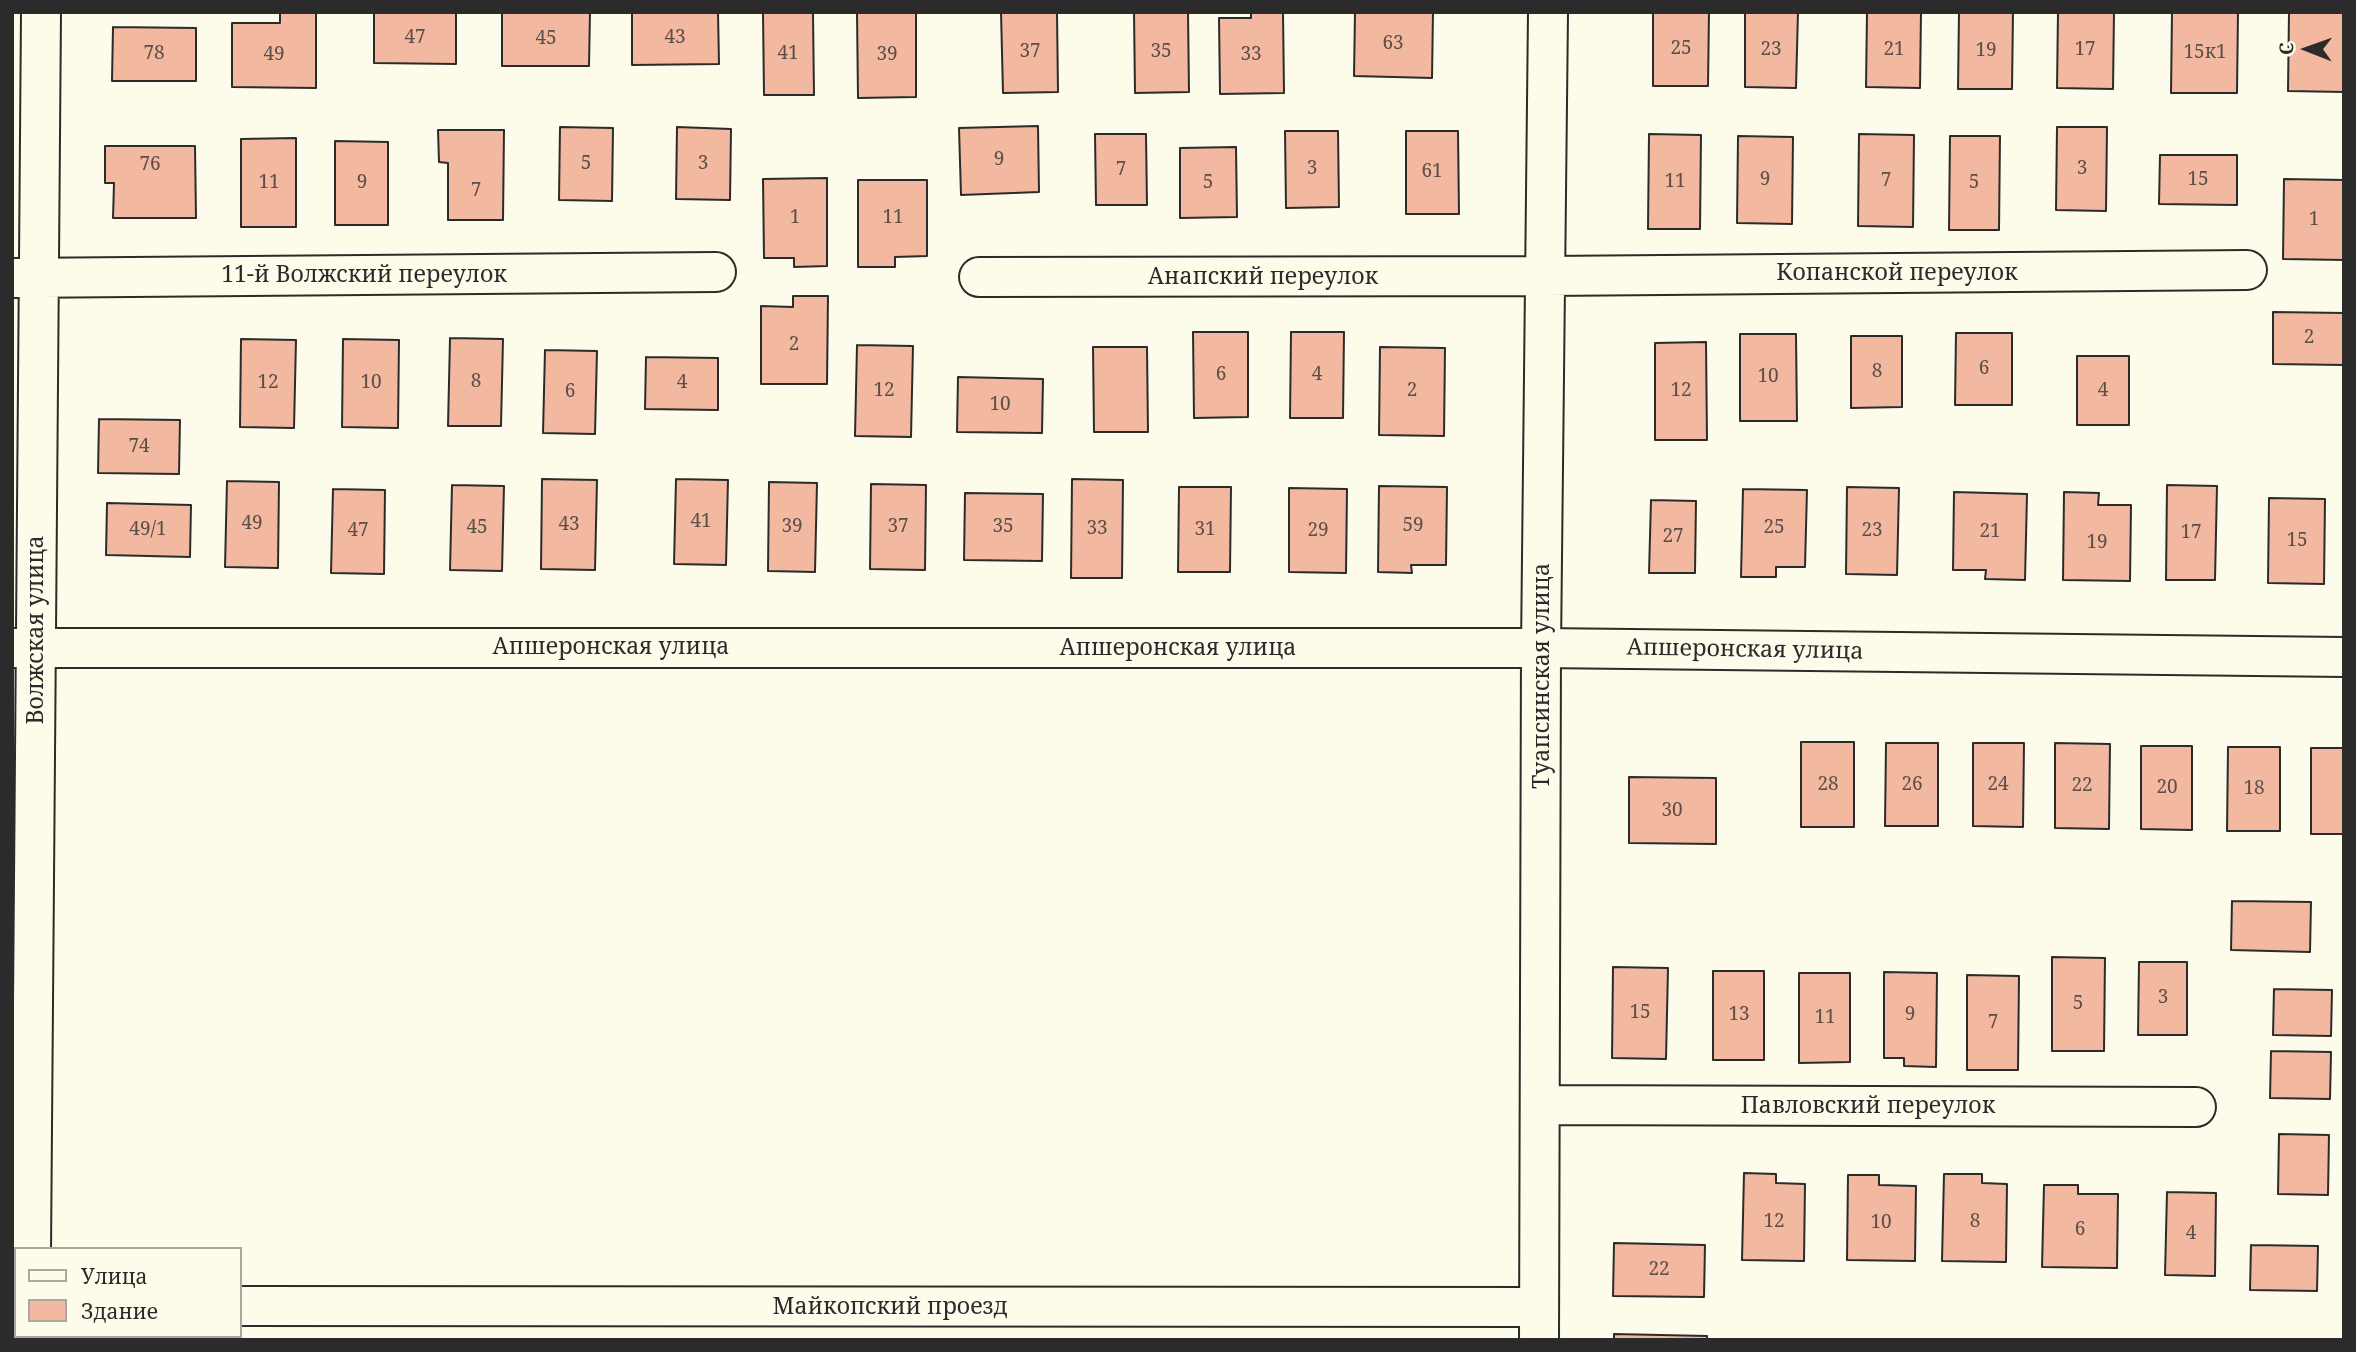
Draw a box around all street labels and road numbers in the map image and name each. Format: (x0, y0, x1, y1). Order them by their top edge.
street label: Копанской переулок (1776, 259, 2018, 287)
street label: 11-й Волжский переулок (221, 261, 507, 289)
street label: Анапский переулок (1148, 263, 1378, 291)
street label: Волжская улица (22, 535, 50, 725)
street label: Туапсинская улица (1528, 563, 1556, 789)
street label: Апшеронская улица (493, 633, 729, 661)
street label: Апшеронская улица (1060, 634, 1296, 662)
street label: Апшеронская улица (1626, 634, 1864, 666)
street label: Павловский переулок (1741, 1092, 1995, 1120)
street label: Майкопский проезд (772, 1293, 1008, 1321)

